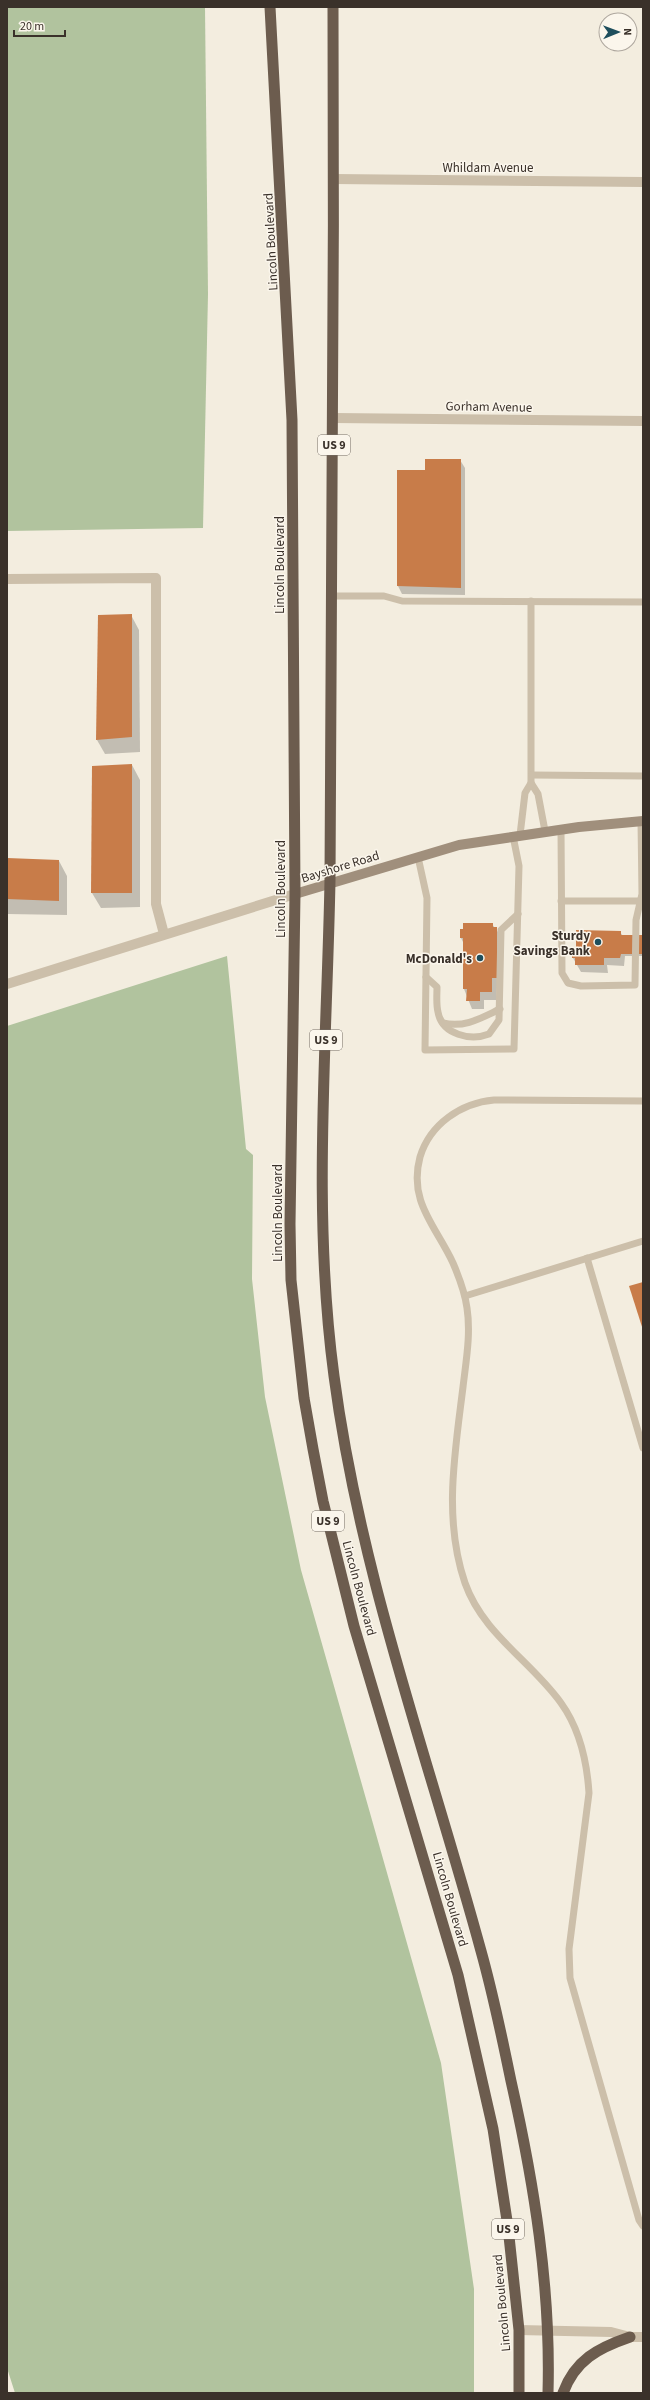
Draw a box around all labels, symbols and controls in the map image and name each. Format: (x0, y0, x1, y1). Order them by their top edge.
scale bar (14, 12, 65, 38)
north arrow (598, 12, 638, 52)
text: 20 m (20, 18, 44, 35)
text: N (620, 28, 635, 36)
street label: Whildam Avenue (442, 159, 534, 177)
street label: Lincoln Boulevard (259, 193, 283, 291)
street label: Gorham Avenue (446, 397, 532, 417)
road number: US 9 (318, 435, 350, 455)
street label: Lincoln Boulevard (271, 516, 289, 614)
street label: Lincoln Boulevard (272, 840, 290, 938)
street label: Bayshore Road (299, 846, 382, 887)
place label: Sturdy Savings Bank (514, 927, 591, 960)
marker: Sturdy Savings Bank (593, 937, 603, 947)
place label: McDonald's (406, 950, 472, 968)
marker: McDonald's (475, 953, 485, 963)
road number: US 9 (310, 1030, 342, 1050)
street label: Lincoln Boulevard (269, 1164, 287, 1262)
road number: US 9 (312, 1511, 344, 1531)
street label: Lincoln Boulevard (338, 1539, 380, 1638)
street label: Lincoln Boulevard (428, 1850, 472, 1949)
road number: US 9 (492, 2219, 524, 2239)
street label: Lincoln Boulevard (489, 2253, 515, 2352)

